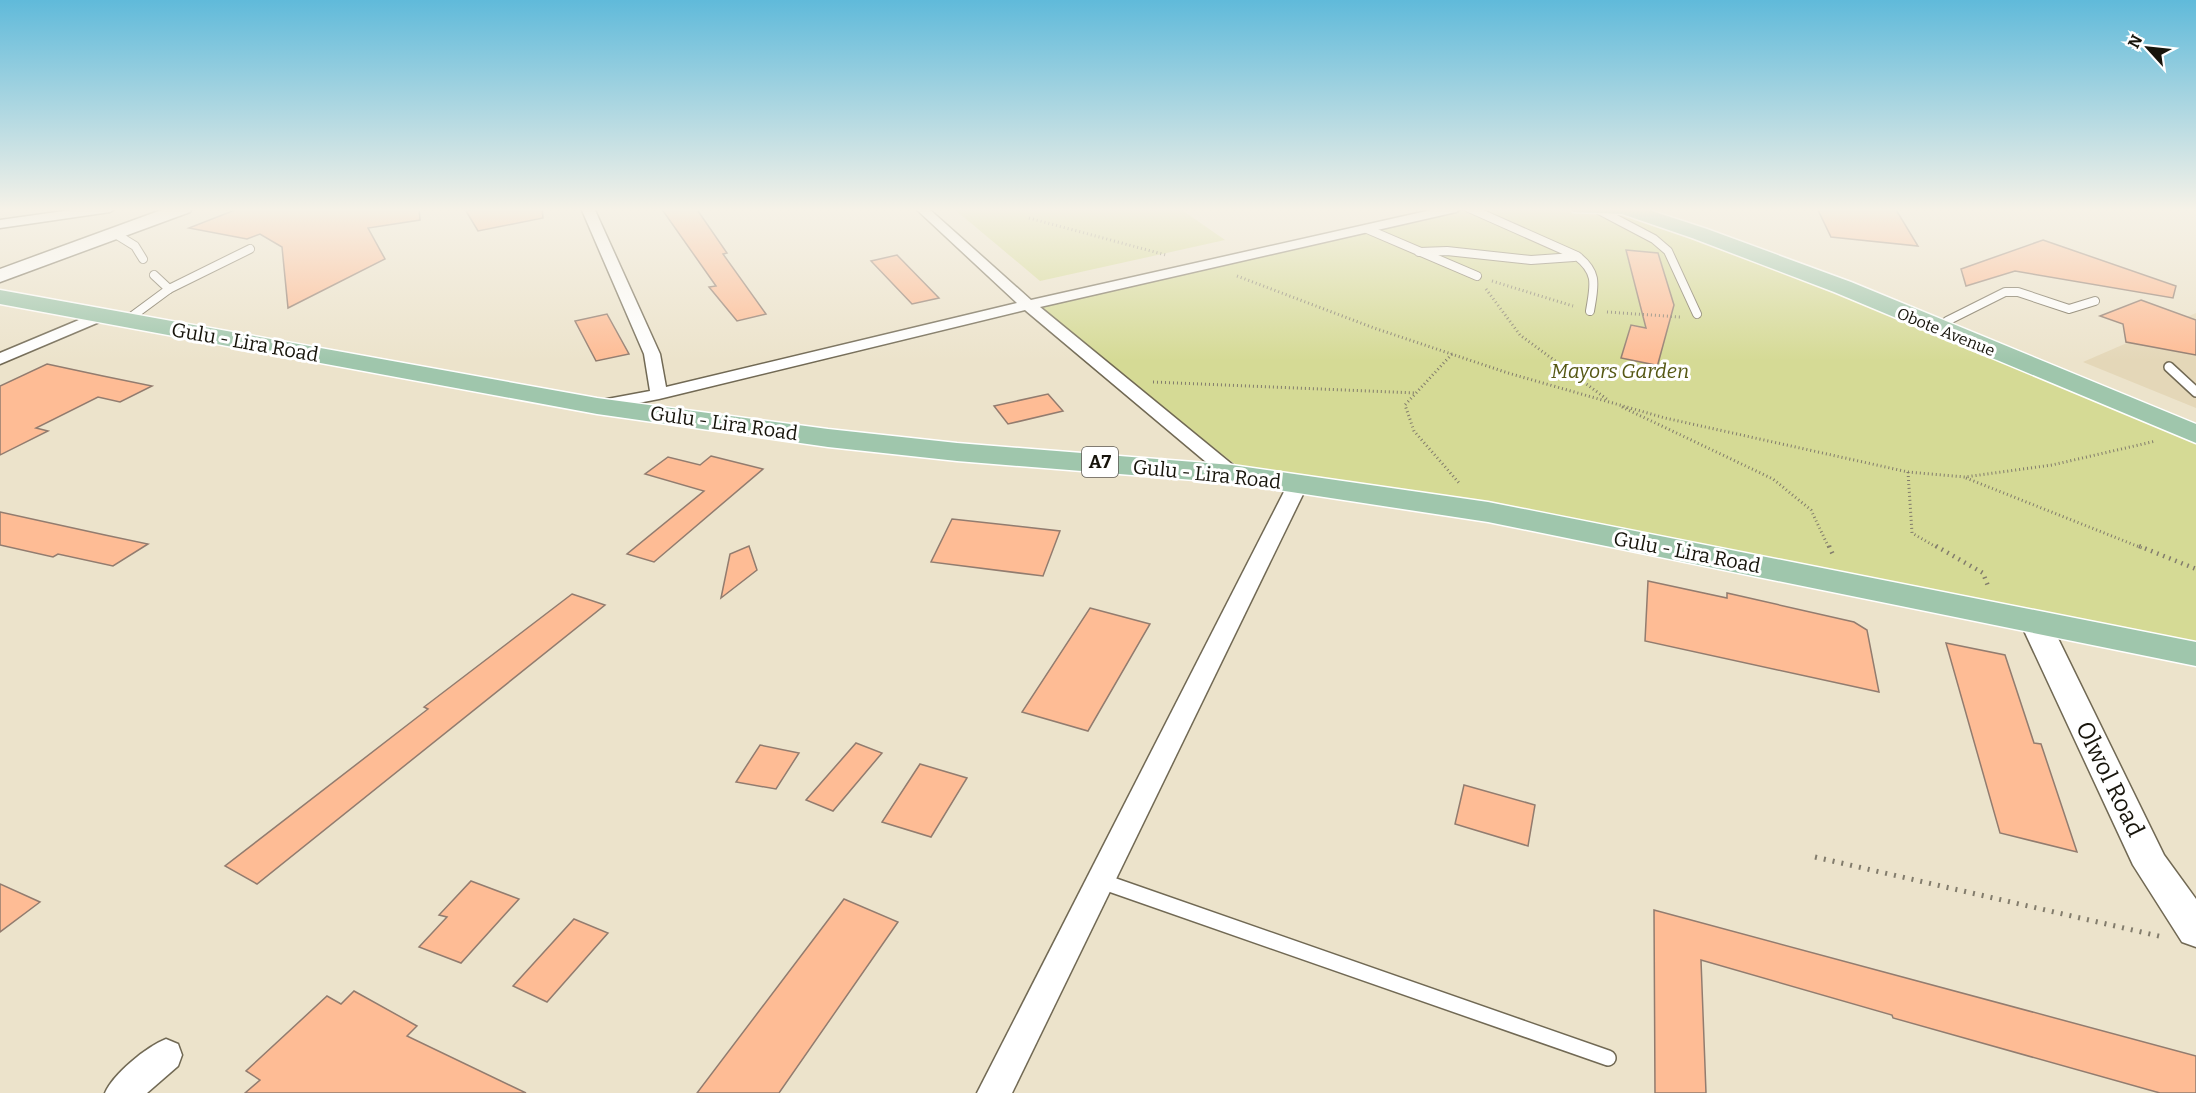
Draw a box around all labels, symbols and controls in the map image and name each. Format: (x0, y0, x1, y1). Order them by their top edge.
north arrow (2118, 18, 2178, 78)
text: N (2124, 32, 2146, 51)
street label: Obote Avenue (1894, 304, 1998, 360)
street label: Gulu - Lira Road (170, 317, 321, 367)
park label: Mayors Garden (1551, 359, 1689, 383)
street label: Gulu - Lira Road (649, 401, 800, 445)
road number: A7 (1082, 447, 1118, 477)
street label: Gulu - Lira Road (1132, 454, 1283, 494)
street label: Gulu - Lira Road (1612, 526, 1763, 578)
street label: Olwol Road (2070, 717, 2150, 841)

